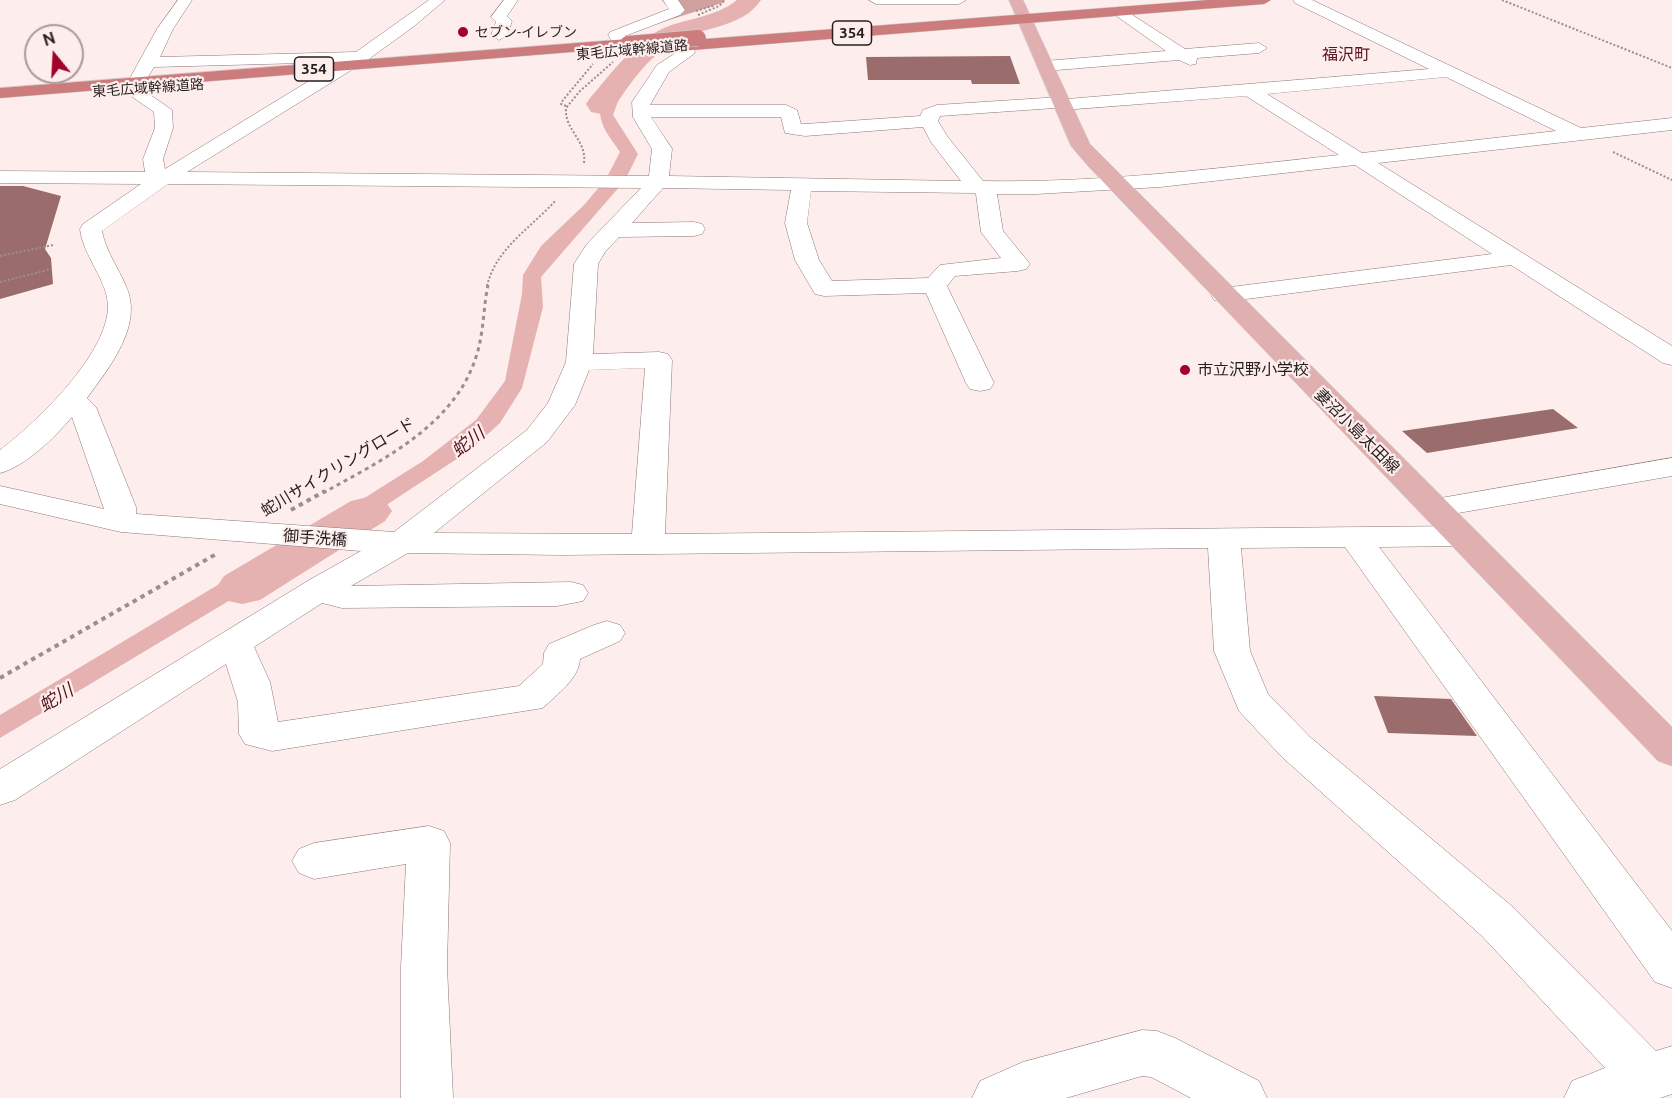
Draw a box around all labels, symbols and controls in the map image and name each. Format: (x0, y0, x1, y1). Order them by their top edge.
road number: 354 (832, 21, 872, 45)
north arrow (24, 24, 84, 84)
place label: セブン-イレブン (475, 24, 577, 40)
marker: セブン-イレブン (456, 25, 470, 39)
text: N (41, 28, 58, 49)
street label: 東毛広域幹線道路 (575, 37, 689, 63)
district label: 福沢町 (1322, 45, 1370, 65)
road number: 354 (294, 57, 334, 81)
street label: 東毛広域幹線道路 (92, 76, 204, 100)
place label: 市立沢野小学校 (1197, 360, 1309, 380)
marker: 市立沢野小学校 (1178, 363, 1192, 377)
street label: 妻沼小島太田線 (1311, 385, 1403, 477)
street label: 蛇川サイクリングロード (258, 413, 418, 521)
water label: 蛇川 (447, 422, 489, 462)
street label: 御手洗橋 (282, 526, 348, 550)
water label: 蛇川 (35, 679, 77, 717)

